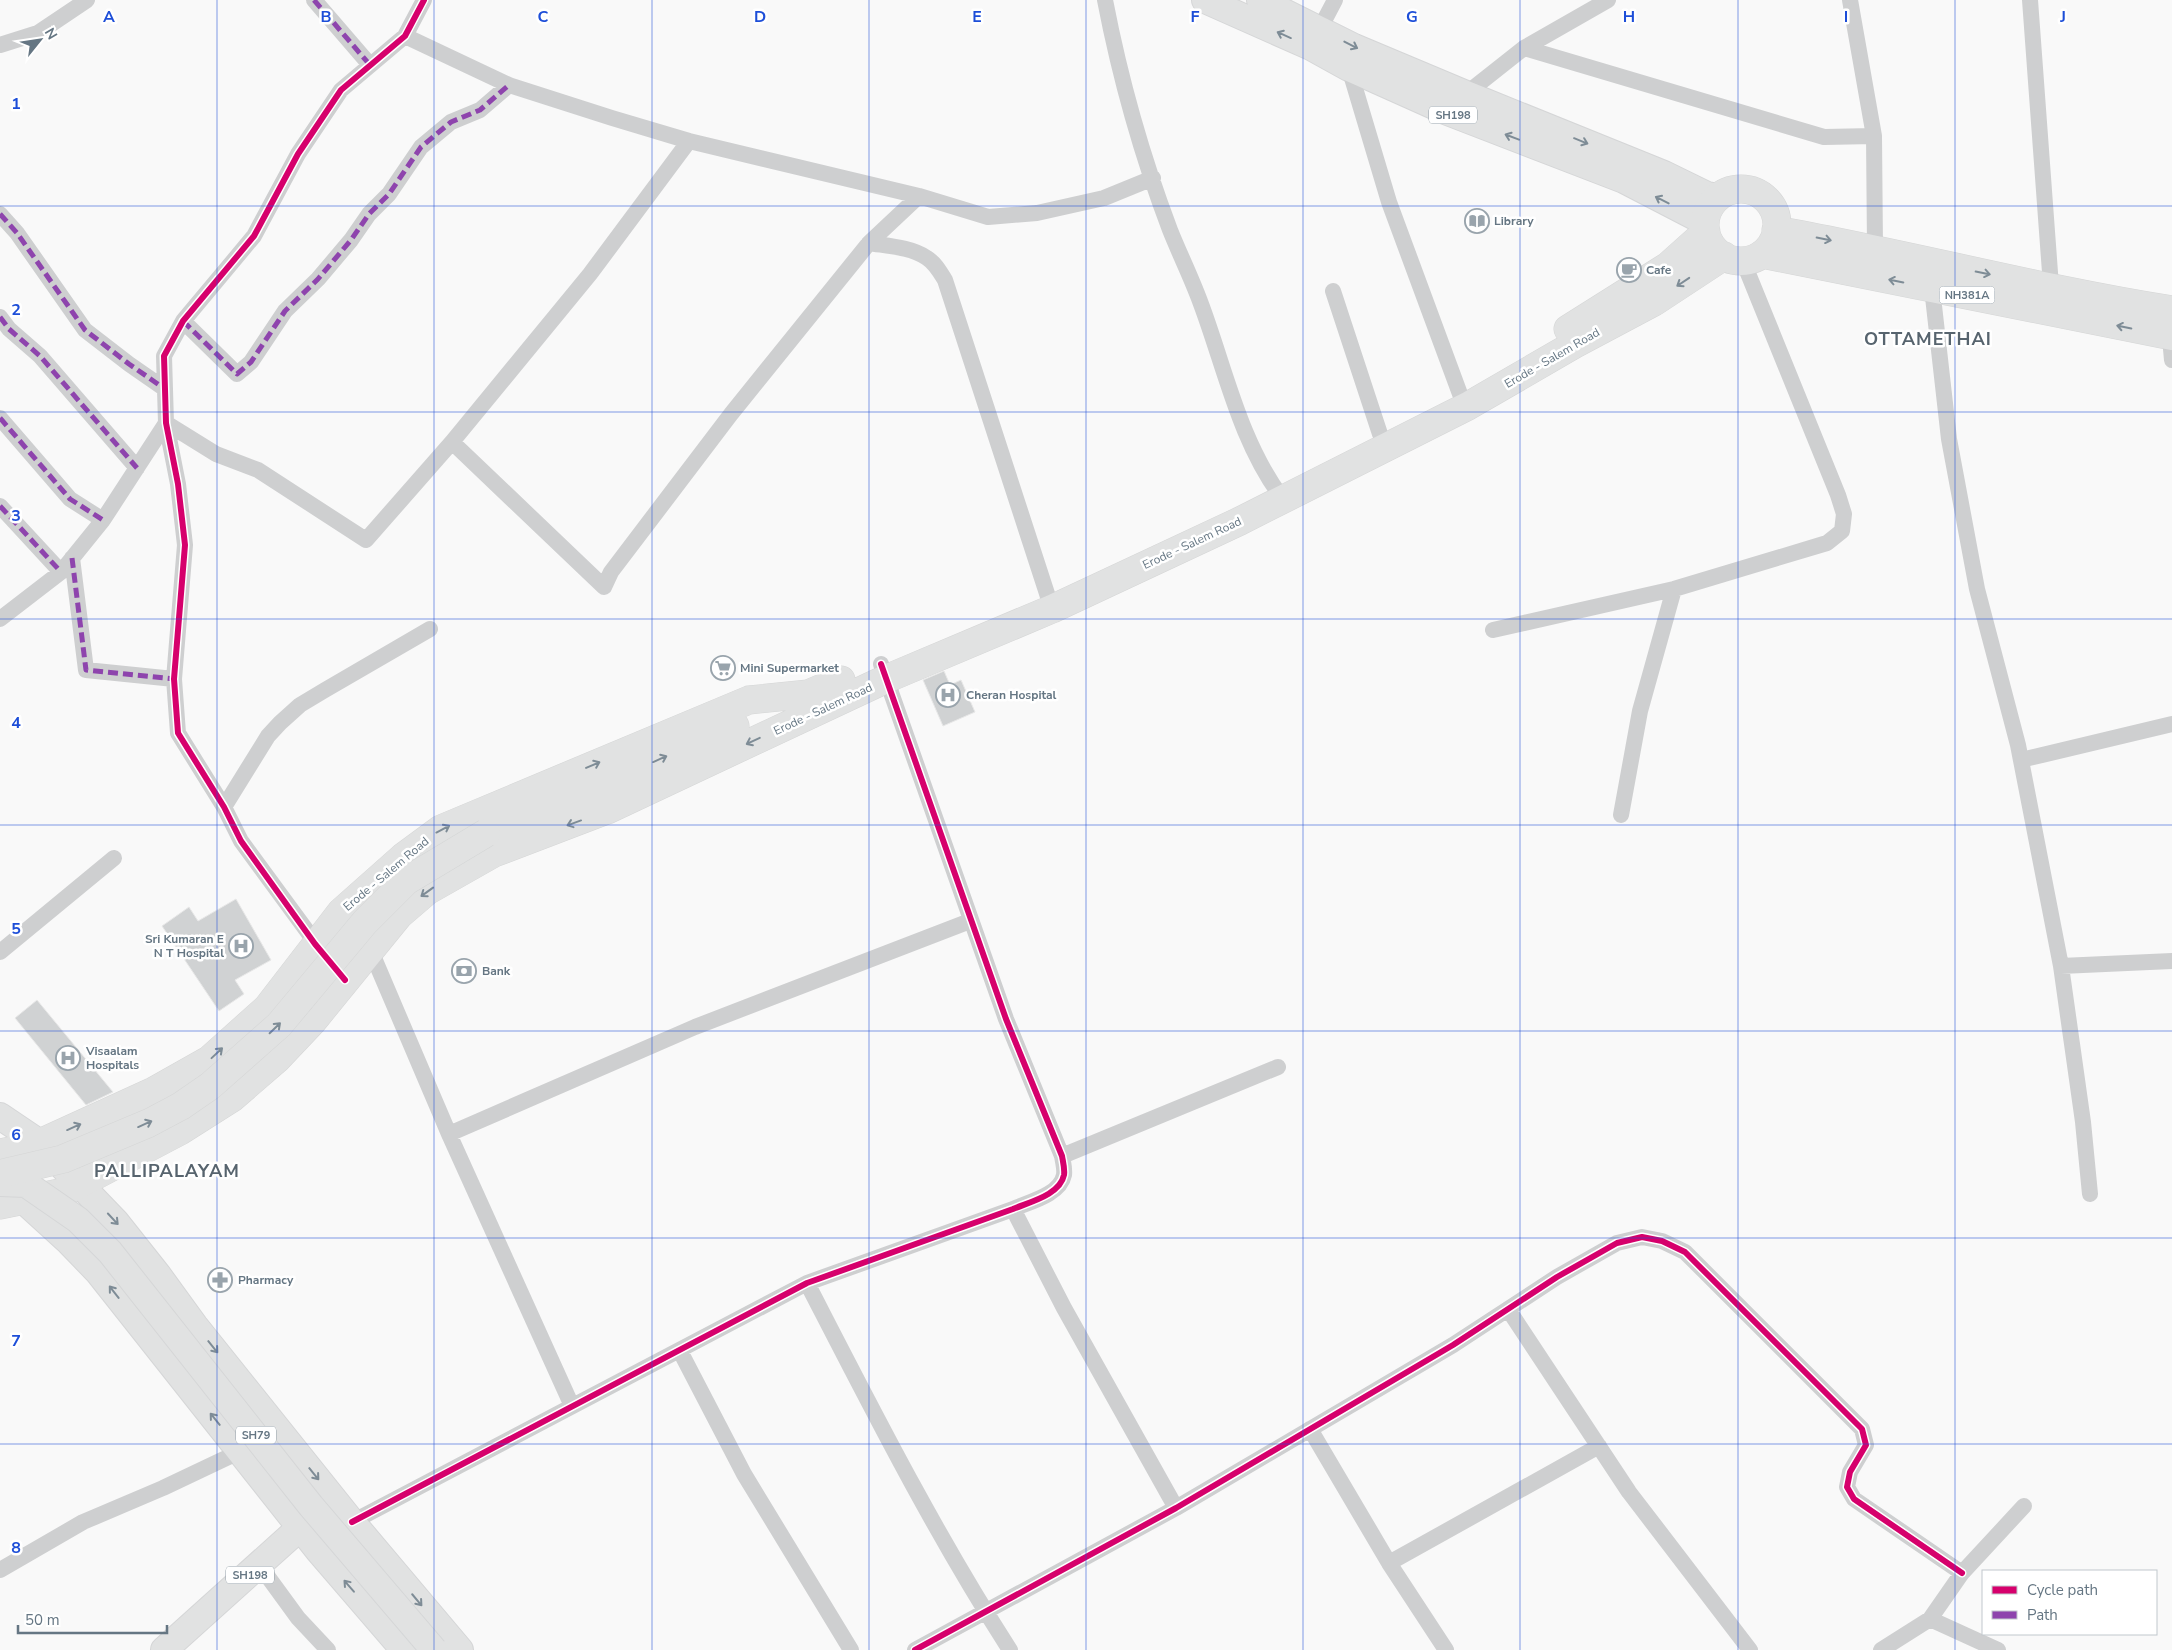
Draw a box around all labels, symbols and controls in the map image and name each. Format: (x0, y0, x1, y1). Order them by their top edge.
text: A (103, 6, 115, 28)
text: B (320, 6, 332, 28)
text: C (538, 6, 549, 28)
text: D (754, 6, 766, 28)
text: E (972, 6, 982, 28)
text: F (1191, 6, 1200, 28)
text: G (1406, 6, 1418, 28)
text: H (1623, 6, 1635, 28)
text: I (1844, 6, 1848, 28)
text: J (2059, 6, 2066, 28)
north arrow (15, 15, 65, 65)
text: N (40, 24, 62, 43)
one-way arrow (1277, 30, 1292, 40)
one-way arrow (1343, 40, 1358, 50)
text: 1 (11, 93, 21, 115)
road number: SH198 (1429, 106, 1477, 124)
one-way arrow (1505, 132, 1520, 141)
one-way arrow (1574, 137, 1589, 146)
one-way arrow (1655, 195, 1670, 204)
library icon: Library (1464, 208, 1490, 234)
place label: Library (1494, 213, 1534, 229)
one-way arrow (1816, 234, 1832, 244)
cafe icon: Cafe (1616, 257, 1642, 283)
place label: Cafe (1646, 262, 1672, 278)
one-way arrow (1975, 269, 1991, 278)
one-way arrow (1889, 276, 1905, 286)
one-way arrow (1676, 277, 1690, 287)
road number: NH381A (1940, 286, 1994, 304)
text: 2 (11, 299, 21, 321)
one-way arrow (2117, 321, 2133, 331)
street label: Erode - Salem Road (1501, 324, 1603, 392)
district label: OTTAMETHAI (1864, 327, 1992, 351)
text: 3 (11, 505, 21, 527)
street label: Erode - Salem Road (1140, 513, 1244, 573)
supermarket icon: Mini Supermarket (710, 655, 736, 681)
place label: Mini Supermarket (740, 660, 839, 676)
street label: Erode - Salem Road (771, 679, 875, 739)
hospital icon: Cheran Hospital (935, 682, 961, 708)
place label: Cheran Hospital (966, 687, 1057, 703)
text: 4 (11, 712, 21, 734)
one-way arrow (746, 737, 761, 747)
one-way arrow (652, 753, 667, 763)
one-way arrow (585, 760, 600, 770)
one-way arrow (566, 819, 582, 828)
one-way arrow (436, 824, 451, 834)
street label: Erode - Salem Road (340, 833, 432, 915)
one-way arrow (420, 887, 434, 897)
text: 5 (11, 918, 21, 940)
place label: Sri Kumaran E N T Hospital (145, 931, 224, 961)
hospital icon: Sri Kumaran E N T Hospital (228, 933, 254, 959)
bank icon: Bank (451, 958, 477, 984)
place label: Bank (482, 963, 511, 979)
one-way arrow (269, 1022, 281, 1034)
place label: Visaalam Hospitals (85, 1043, 139, 1073)
hospital icon: Visaalam Hospitals (55, 1045, 81, 1071)
one-way arrow (211, 1047, 224, 1059)
one-way arrow (137, 1119, 152, 1129)
one-way arrow (66, 1122, 81, 1132)
text: 6 (11, 1124, 21, 1146)
district label: PALLIPALAYAM (94, 1159, 240, 1183)
one-way arrow (107, 1213, 119, 1226)
pharmacy icon: Pharmacy (207, 1267, 233, 1293)
place label: Pharmacy (238, 1272, 294, 1288)
one-way arrow (108, 1286, 119, 1299)
text: 7 (11, 1330, 21, 1352)
one-way arrow (207, 1341, 218, 1354)
one-way arrow (209, 1413, 220, 1426)
road number: SH79 (236, 1426, 276, 1444)
one-way arrow (309, 1468, 320, 1481)
text: 8 (11, 1537, 21, 1559)
road number: SH198 (226, 1566, 274, 1584)
legend (1982, 1570, 2157, 1635)
one-way arrow (344, 1580, 355, 1593)
text: Cycle path (2027, 1580, 2098, 1600)
one-way arrow (412, 1593, 423, 1606)
scale bar (18, 1602, 166, 1634)
text: Path (2027, 1605, 2058, 1625)
text: 50 m (25, 1610, 60, 1630)

